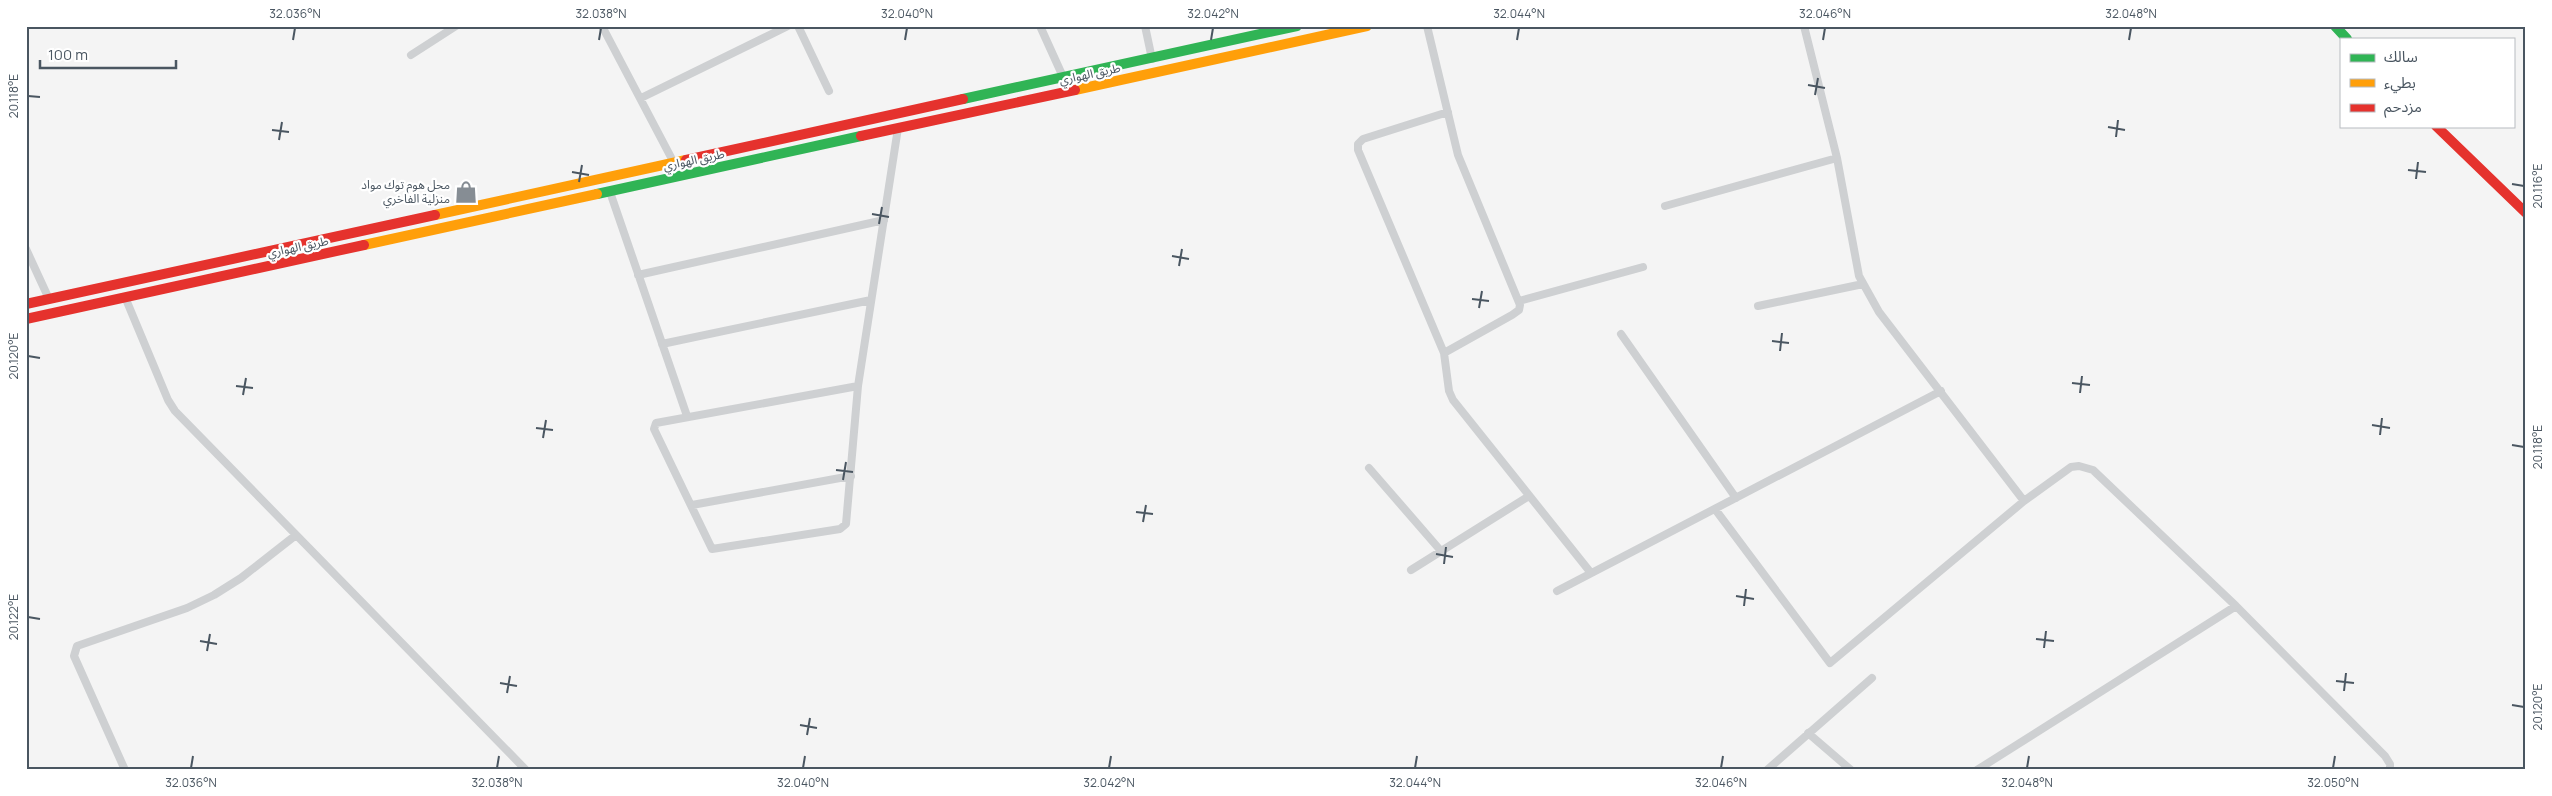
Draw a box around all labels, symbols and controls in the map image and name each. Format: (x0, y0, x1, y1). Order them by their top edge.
text: 32.036°N (269, 5, 321, 22)
text: 32.038°N (575, 5, 627, 22)
text: 32.040°N (881, 5, 933, 22)
text: 32.042°N (1187, 5, 1239, 22)
text: 32.044°N (1493, 5, 1545, 22)
text: 32.046°N (1799, 5, 1851, 22)
text: 32.048°N (2105, 5, 2157, 22)
scale bar (40, 38, 176, 70)
legend (2340, 38, 2514, 128)
text: 100 m (48, 44, 88, 65)
text: سالك (2384, 46, 2418, 67)
street label: طريق الهواري (1058, 59, 1123, 90)
text: بطيء (2384, 72, 2416, 94)
text: 20.118°E (5, 74, 22, 118)
text: مزدحم (2384, 96, 2422, 118)
street label: طريق الهواري (662, 145, 727, 176)
text: 20.116°E (2529, 163, 2546, 208)
place label: محل هوم توك مواد منزلية الفاخري (361, 176, 450, 209)
shop icon: محل هوم توك مواد منزلية الفاخري (453, 179, 479, 205)
street label: طريق الهواري (266, 232, 331, 263)
text: 20.120°E (5, 332, 22, 379)
text: 20.118°E (2529, 425, 2546, 469)
text: 20.122°E (5, 594, 22, 640)
text: 20.120°E (2529, 683, 2546, 730)
text: 32.036°N (165, 774, 217, 791)
text: 32.038°N (471, 774, 523, 791)
text: 32.040°N (777, 774, 829, 791)
text: 32.042°N (1083, 774, 1135, 791)
text: 32.044°N (1389, 774, 1441, 791)
text: 32.046°N (1695, 774, 1747, 791)
text: 32.048°N (2001, 774, 2053, 791)
text: 32.050°N (2307, 774, 2359, 791)

